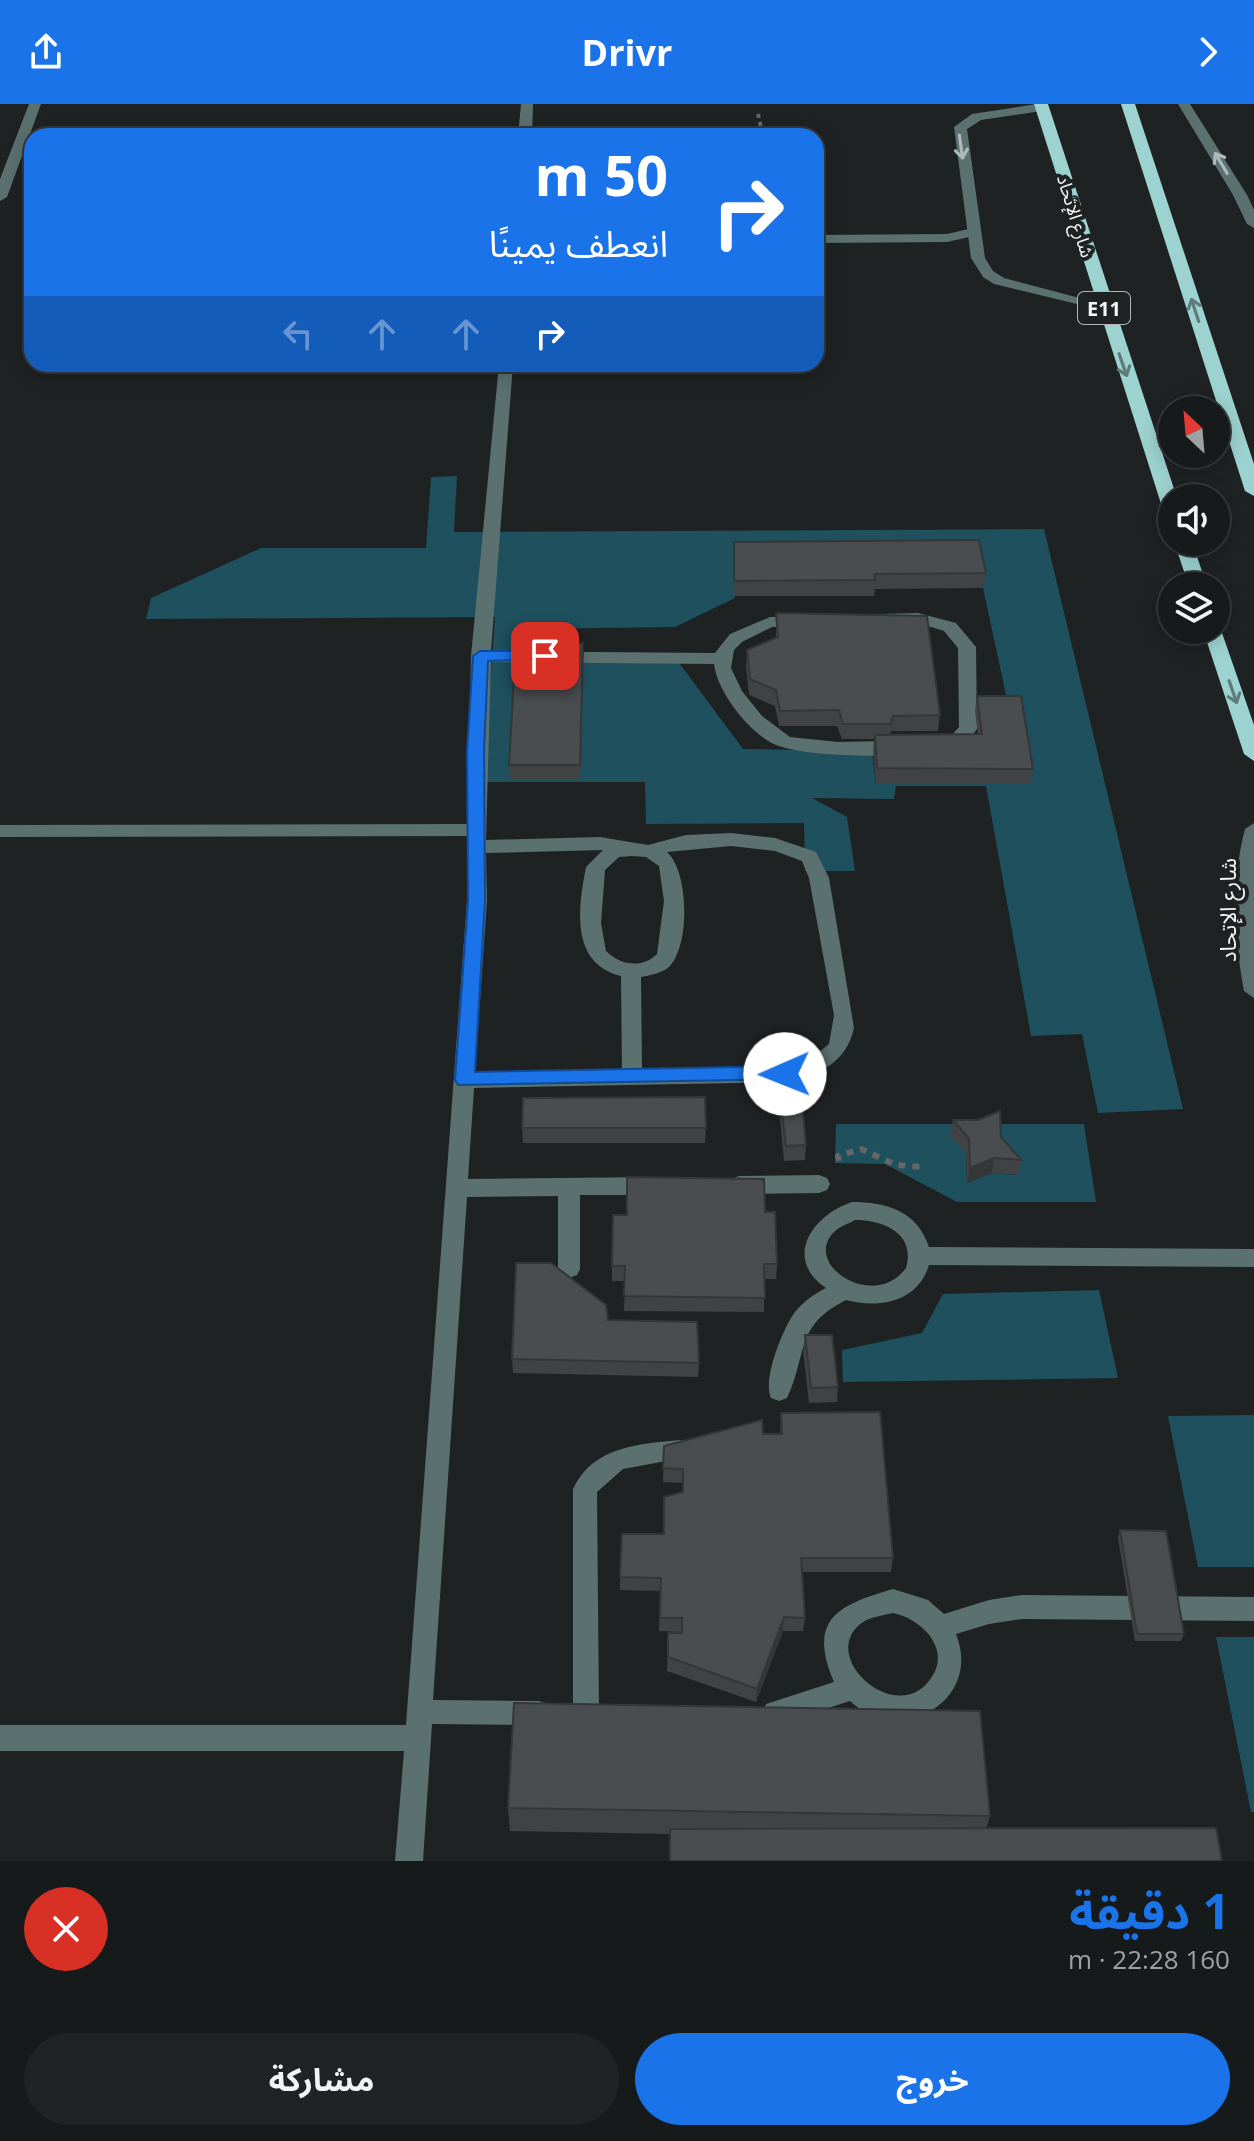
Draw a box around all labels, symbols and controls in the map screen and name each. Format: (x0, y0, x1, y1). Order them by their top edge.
text: Drivr (582, 28, 672, 77)
icon: share (24, 30, 68, 74)
icon: forward (1186, 30, 1230, 74)
one-way arrow (954, 134, 969, 159)
text: 50 m (534, 136, 668, 212)
one-way arrow (1213, 152, 1229, 175)
icon: right (696, 160, 800, 264)
street label: شارع الإتحاد (1049, 172, 1100, 261)
text: انعطف يمينًا (489, 219, 668, 268)
road number: E11 (1078, 292, 1130, 324)
one-way arrow (1187, 298, 1202, 324)
icon: left (276, 312, 320, 356)
icon: ahead (360, 312, 404, 356)
icon: ahead (444, 312, 488, 356)
icon: right (528, 312, 572, 356)
one-way arrow (1117, 353, 1132, 378)
north arrow (1158, 396, 1230, 468)
map controls (1158, 396, 1230, 644)
button: sound (1158, 484, 1230, 556)
button: layers (1158, 572, 1230, 644)
pin (511, 622, 579, 690)
icon: arrive (523, 634, 567, 678)
one-way arrow (1227, 679, 1242, 704)
street label: شارع الإتحاد (1212, 858, 1245, 962)
position arrow (743, 1032, 827, 1116)
text: 1 دقيقة (1069, 1878, 1230, 1943)
button: close (24, 1887, 108, 1971)
text: 160 m · 22:28 (1068, 1941, 1230, 1977)
button: مشاركة (24, 2033, 619, 2125)
button: خروج (635, 2033, 1230, 2125)

